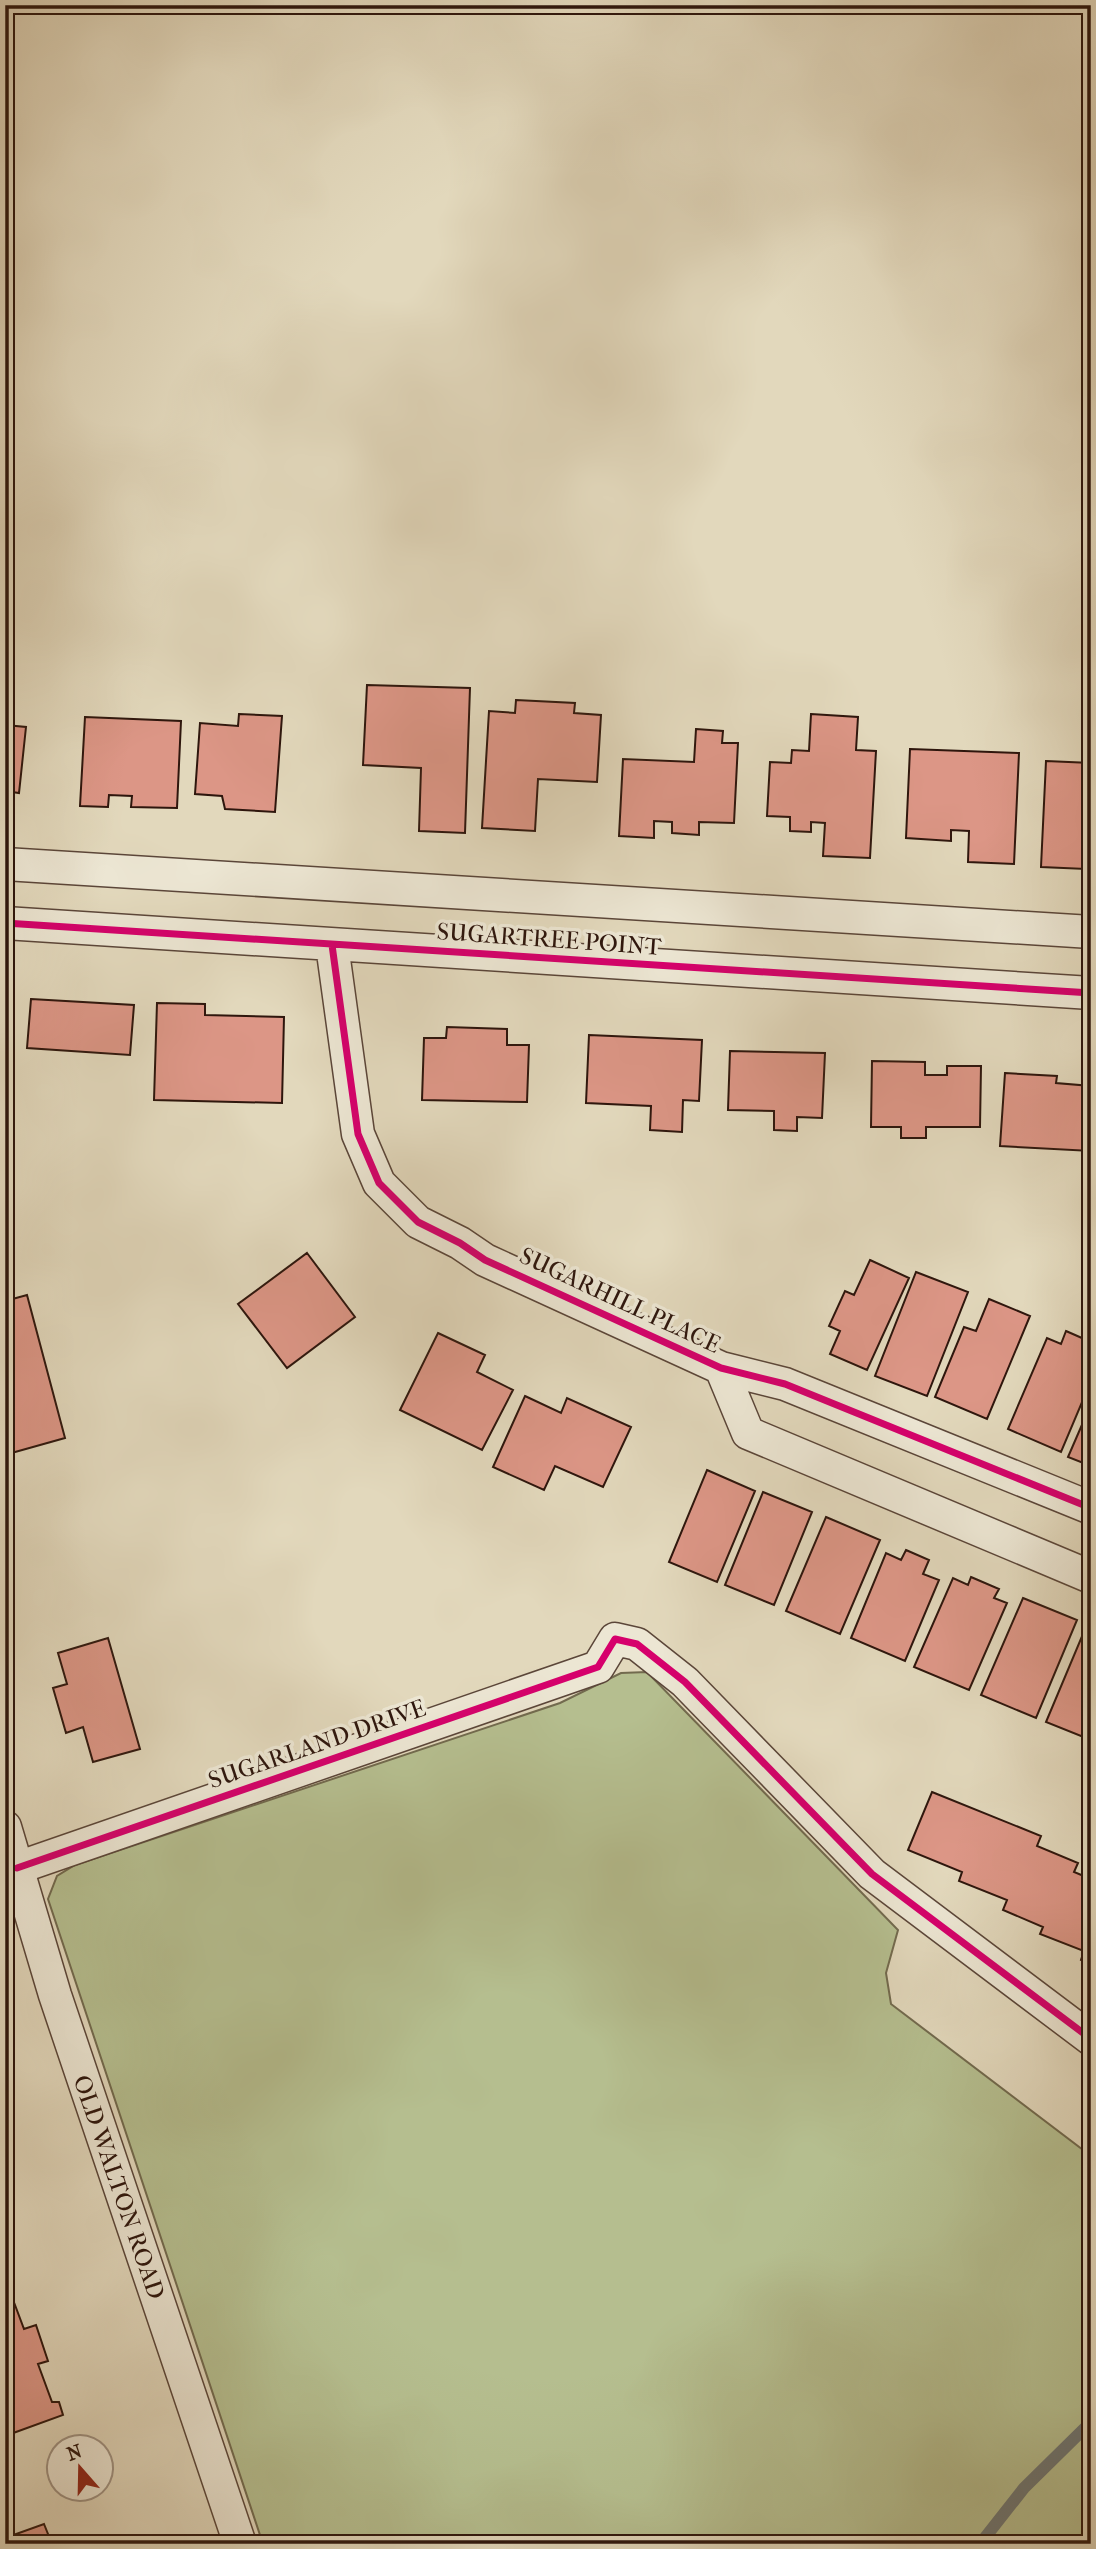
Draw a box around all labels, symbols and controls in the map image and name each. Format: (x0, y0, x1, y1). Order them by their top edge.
street label: SUGARTREE POINT (436, 917, 663, 961)
street label: SUGARHILL PLACE (515, 1241, 725, 1359)
street label: SUGARLAND DRIVE (205, 1694, 429, 1794)
street label: OLD WALTON ROAD (67, 2071, 171, 2303)
north arrow (46, 2434, 116, 2504)
text: N (64, 2440, 86, 2466)

